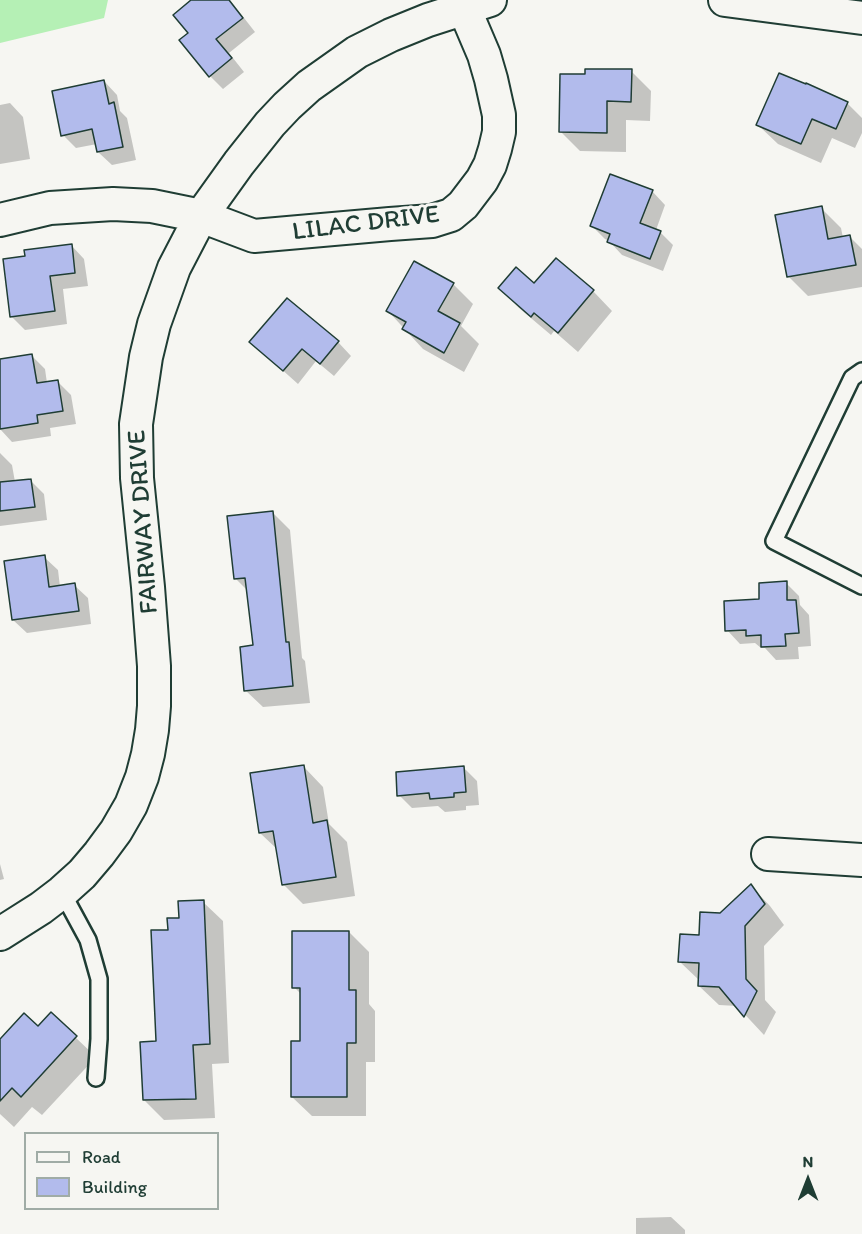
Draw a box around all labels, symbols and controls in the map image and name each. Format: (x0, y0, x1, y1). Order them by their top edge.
street label: LILAC DRIVE (291, 199, 441, 249)
street label: FAIRWAY DRIVE (122, 429, 166, 615)
legend (24, 1132, 219, 1210)
text: Road (82, 1146, 121, 1168)
north arrow (778, 1150, 838, 1210)
text: N (803, 1152, 813, 1171)
text: Building (82, 1176, 147, 1198)

